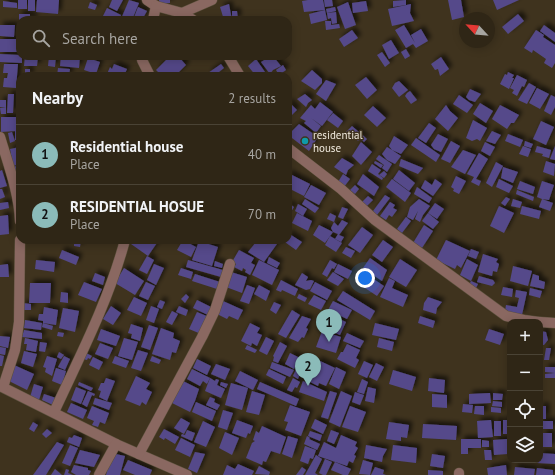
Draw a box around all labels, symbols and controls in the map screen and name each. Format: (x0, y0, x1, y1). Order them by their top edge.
north arrow (459, 12, 495, 48)
search box (16, 16, 292, 60)
icon: search (30, 27, 52, 49)
text: Search here (62, 29, 138, 48)
text: Nearby (32, 87, 83, 109)
text: 2 results (228, 90, 276, 107)
place label: residential house (313, 128, 364, 155)
marker: residential house (300, 136, 310, 146)
text: Residential house (70, 137, 183, 156)
text: 1 (41, 146, 49, 163)
text: 40 m (248, 146, 276, 163)
text: Place (70, 156, 100, 173)
text: RESIDENTIAL HOSUE (70, 197, 204, 216)
text: 2 (41, 206, 49, 223)
text: 70 m (248, 206, 276, 223)
text: Place (70, 216, 100, 233)
your location (355, 268, 375, 288)
pin: 1 (316, 309, 342, 342)
map controls (507, 319, 543, 463)
button: + (507, 319, 543, 355)
pin: 2 (295, 353, 321, 386)
button: − (507, 355, 543, 391)
button: locate (507, 391, 543, 427)
button: layers (507, 427, 543, 463)

